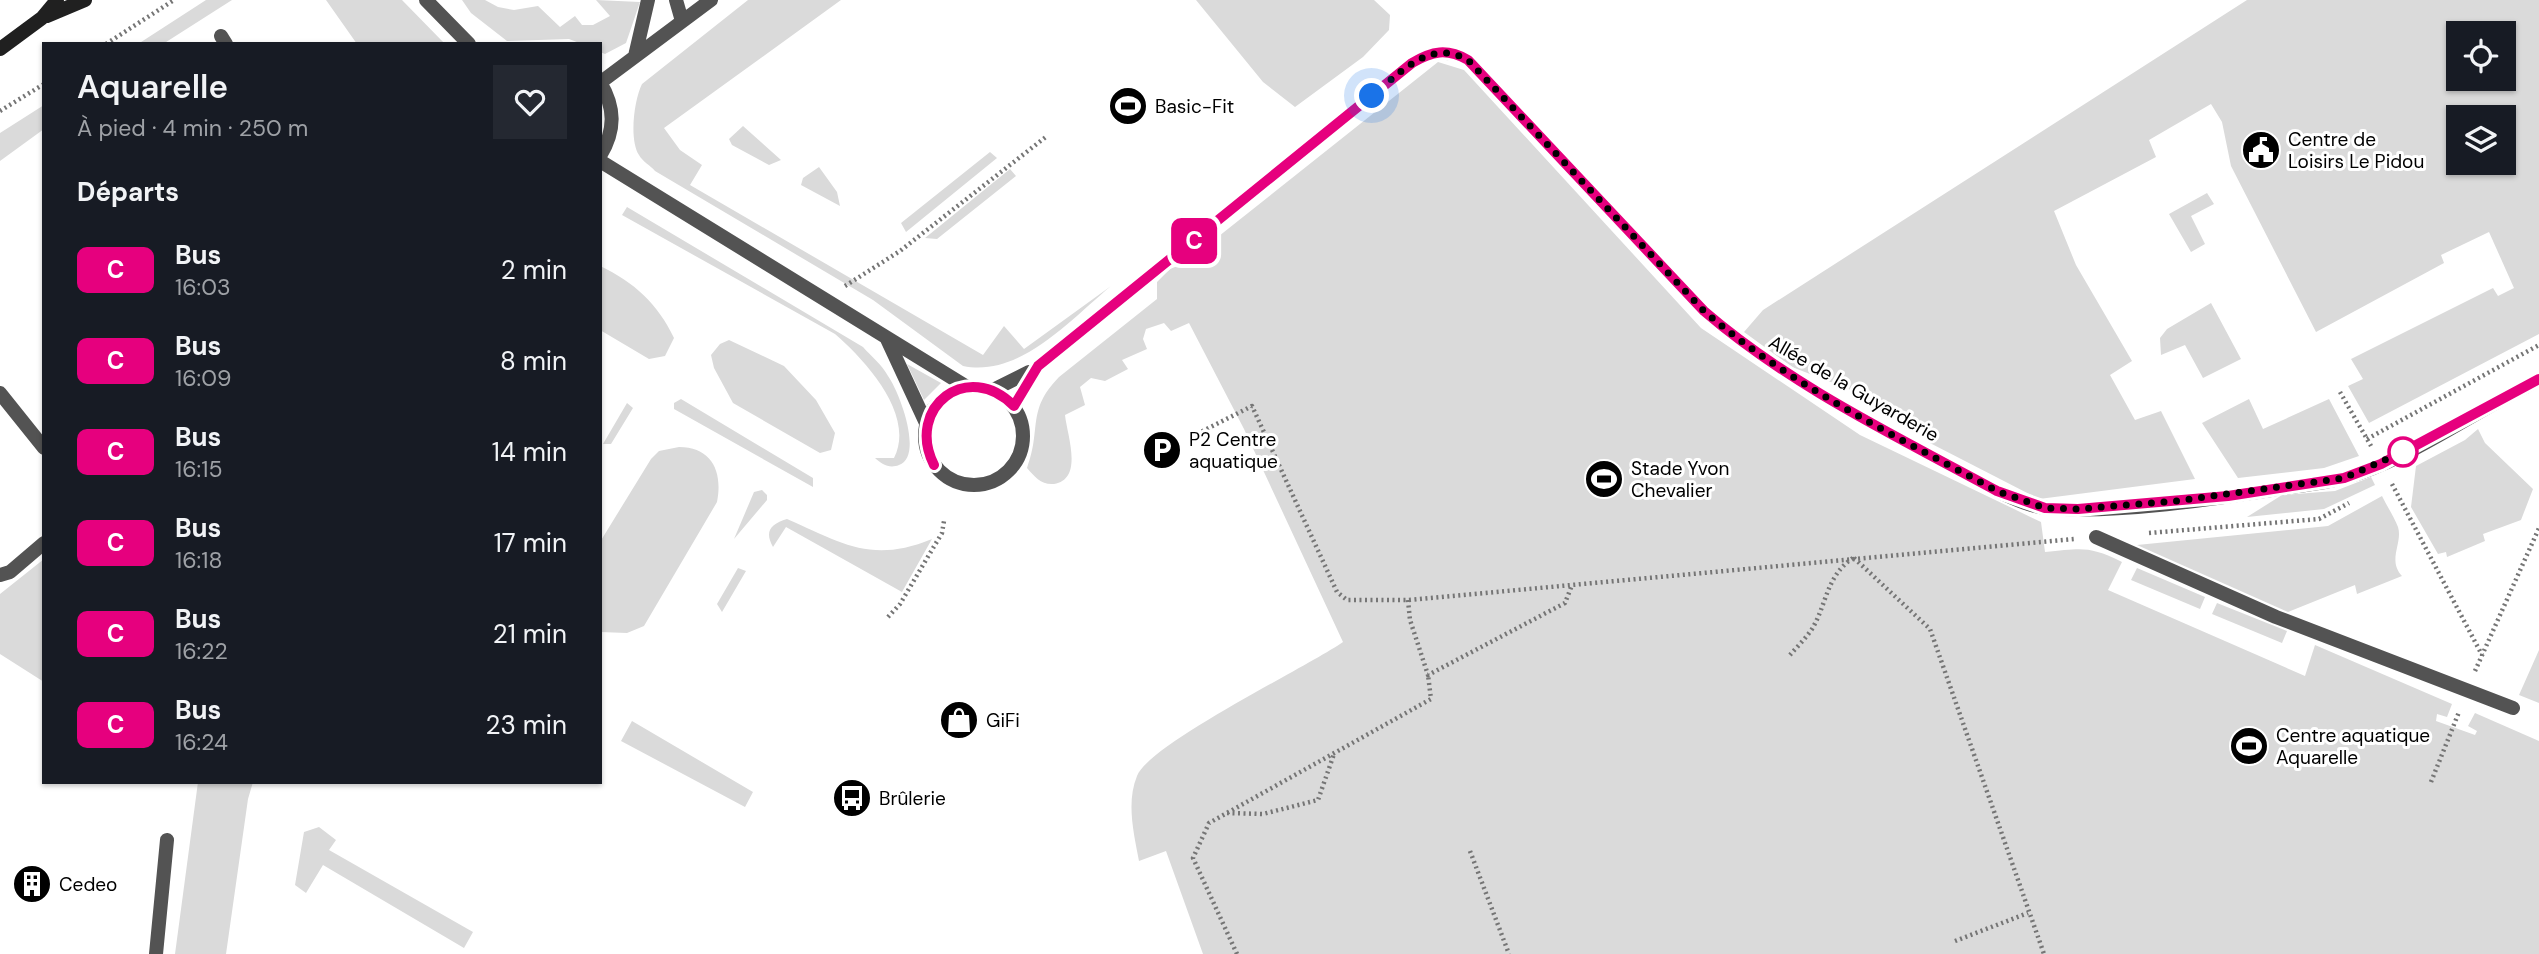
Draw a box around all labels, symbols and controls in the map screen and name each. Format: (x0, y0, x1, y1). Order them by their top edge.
map controls (2446, 21, 2516, 175)
button: locate (2446, 21, 2516, 91)
text: Aquarelle (77, 65, 228, 108)
button: heart (493, 65, 567, 139)
your location (1354, 78, 1389, 113)
sports icon: Basic-Fit (1107, 85, 1149, 127)
place label: Basic-Fit (1155, 94, 1234, 119)
button: layers (2446, 105, 2516, 175)
text: À pied · 4 min · 250 m (77, 113, 308, 143)
place label: Centre de Loisirs Le Pidou (2288, 127, 2424, 174)
public building icon: Centre de Loisirs Le Pidou (2240, 129, 2282, 171)
text: Départs (77, 175, 179, 209)
line badge: C (1171, 218, 1217, 264)
text: C (1185, 225, 1203, 256)
text: Bus (175, 238, 221, 272)
text: 2 min (501, 253, 567, 287)
text: C (107, 254, 124, 285)
text: 16:03 (175, 272, 231, 302)
text: Bus (175, 329, 221, 363)
street label: Allée de la Guyarderie (1764, 329, 1943, 447)
text: 8 min (500, 344, 567, 378)
text: C (107, 345, 124, 376)
text: 16:09 (175, 363, 231, 393)
text: Bus (175, 420, 221, 454)
place label: P2 Centre aquatique (1189, 427, 1278, 474)
parking icon: P2 Centre aquatique (1141, 429, 1183, 471)
text: 14 min (492, 435, 567, 469)
text: C (107, 436, 124, 467)
unlabelled marker (2388, 437, 2418, 467)
text: 16:15 (175, 454, 222, 484)
place label: Stade Yvon Chevalier (1631, 456, 1730, 503)
sports icon: Stade Yvon Chevalier (1583, 458, 1625, 500)
text: Bus (175, 511, 221, 545)
text: 17 min (494, 526, 567, 560)
text: C (107, 527, 124, 558)
text: 16:18 (175, 545, 222, 575)
text: Bus (175, 602, 221, 636)
text: 21 min (493, 617, 567, 651)
text: C (107, 618, 124, 649)
text: 16:22 (175, 636, 228, 666)
text: Bus (175, 693, 221, 727)
shop icon: GiFi (938, 699, 980, 741)
text: 23 min (485, 708, 567, 742)
place label: GiFi (986, 708, 1020, 733)
text: C (107, 709, 124, 740)
place label: Centre aquatique Aquarelle (2276, 723, 2430, 770)
sports icon: Centre aquatique Aquarelle (2228, 725, 2270, 767)
text: 16:24 (175, 727, 228, 757)
bus stop icon: Brûlerie (831, 777, 873, 819)
place label: Brûlerie (879, 786, 946, 811)
building icon: Cedeo (11, 863, 53, 905)
place label: Cedeo (59, 872, 117, 897)

